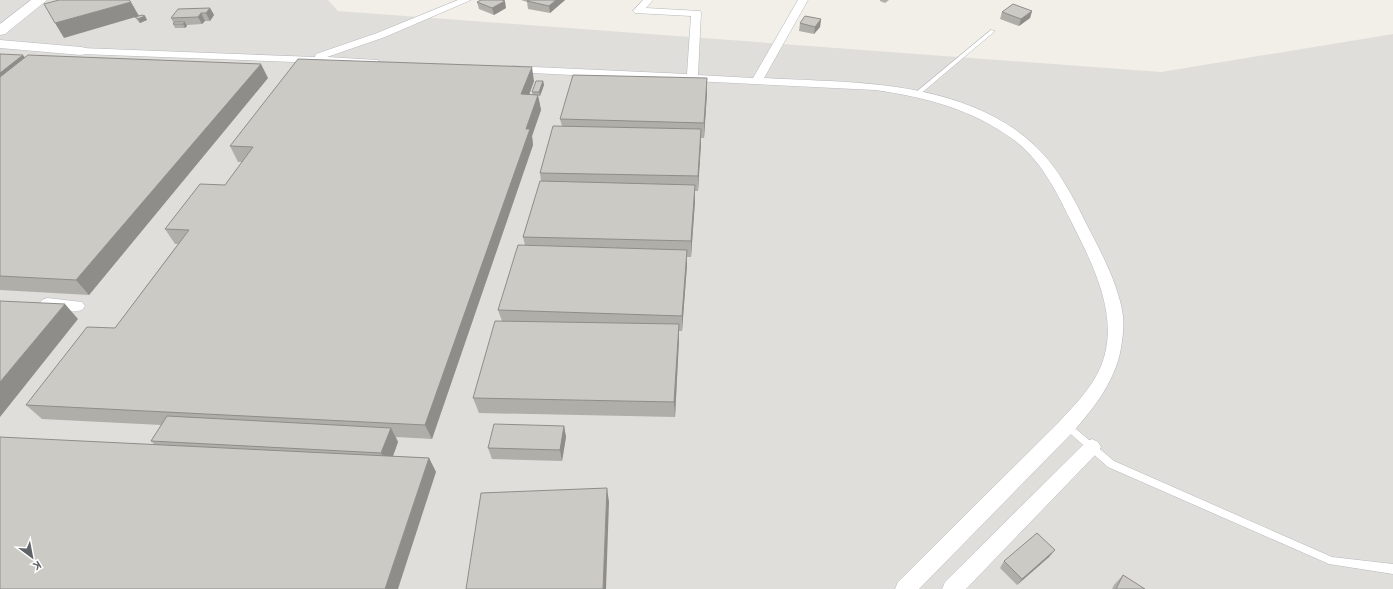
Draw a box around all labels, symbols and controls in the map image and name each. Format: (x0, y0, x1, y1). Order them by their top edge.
north arrow (12, 537, 52, 577)
text: K (30, 558, 44, 573)

